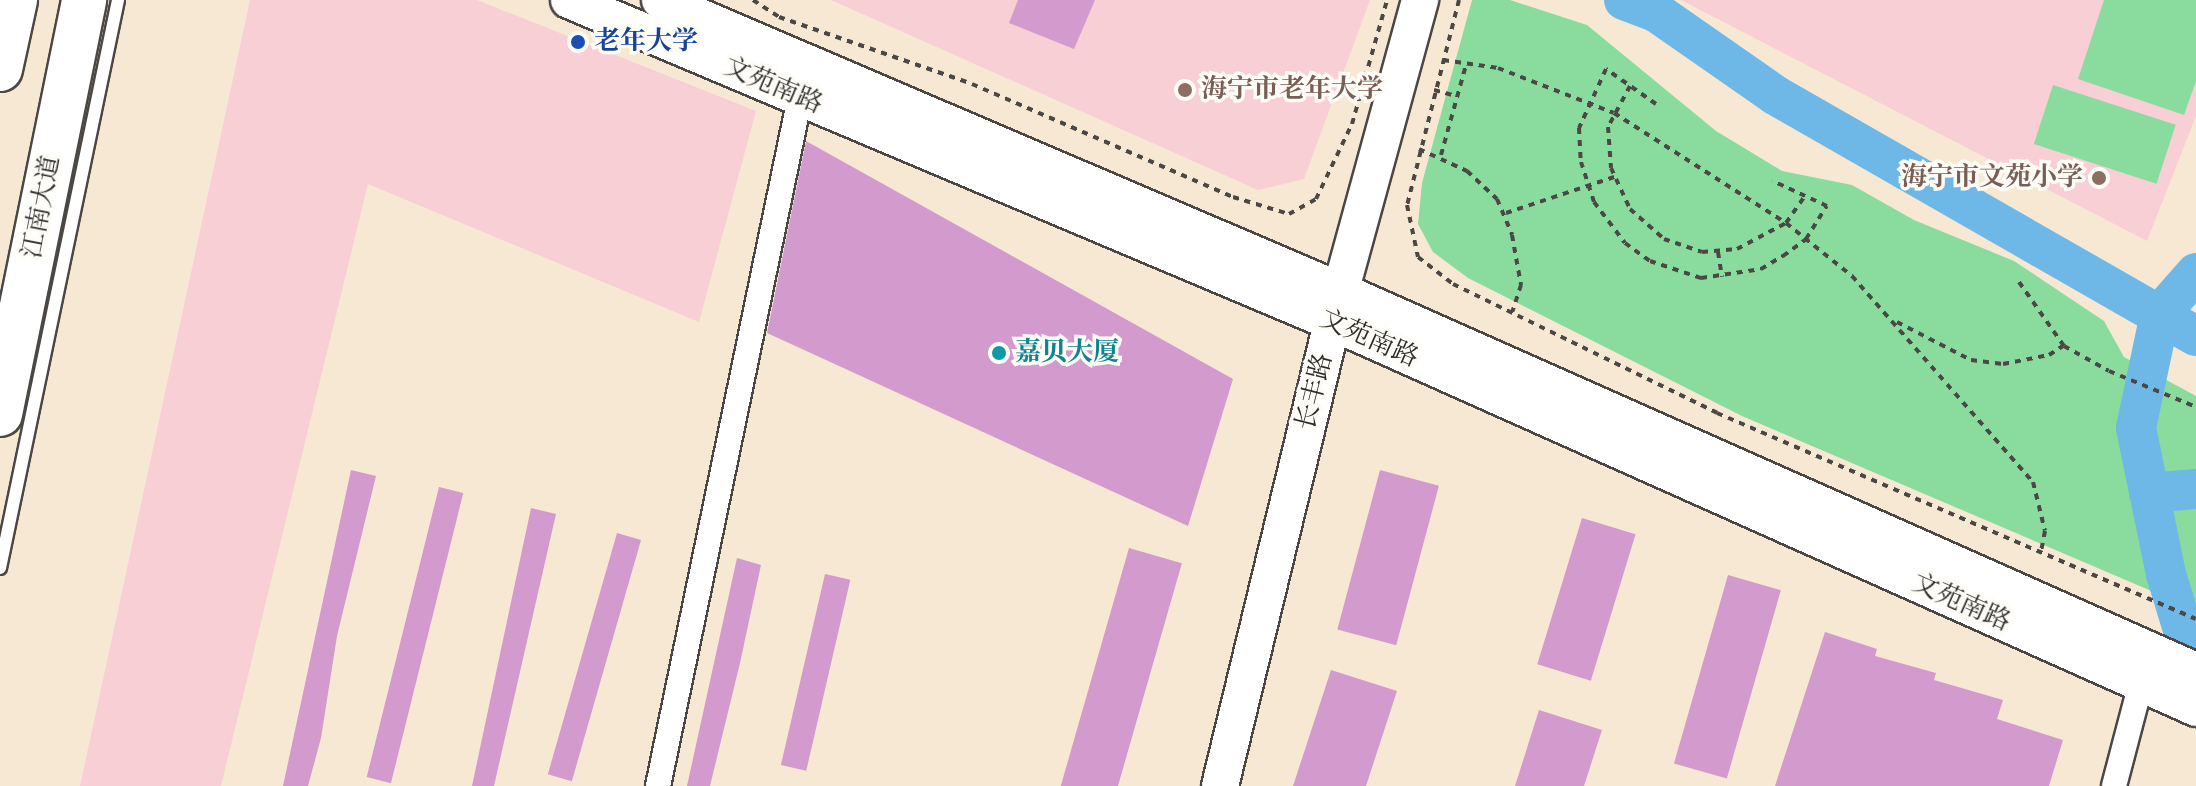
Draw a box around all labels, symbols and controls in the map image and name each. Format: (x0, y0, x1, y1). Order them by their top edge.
place label: 老年大学 (594, 26, 698, 58)
marker: 老年大学 (569, 33, 587, 51)
street label: 文苑南路 (719, 51, 827, 121)
place label: 海宁市老年大学 (1201, 74, 1383, 106)
marker: 海宁市老年大学 (1176, 81, 1194, 99)
street label: 江南大道 (17, 153, 67, 261)
place label: 海宁市文苑小学 (1901, 162, 2083, 194)
marker: 海宁市文苑小学 (2090, 169, 2108, 187)
street label: 文苑南路 (1315, 304, 1423, 374)
place label: 嘉贝大厦 (1015, 337, 1119, 369)
marker: 嘉贝大厦 (990, 344, 1008, 362)
street label: 长丰路 (1290, 350, 1340, 434)
street label: 文苑南路 (1907, 568, 2015, 638)

